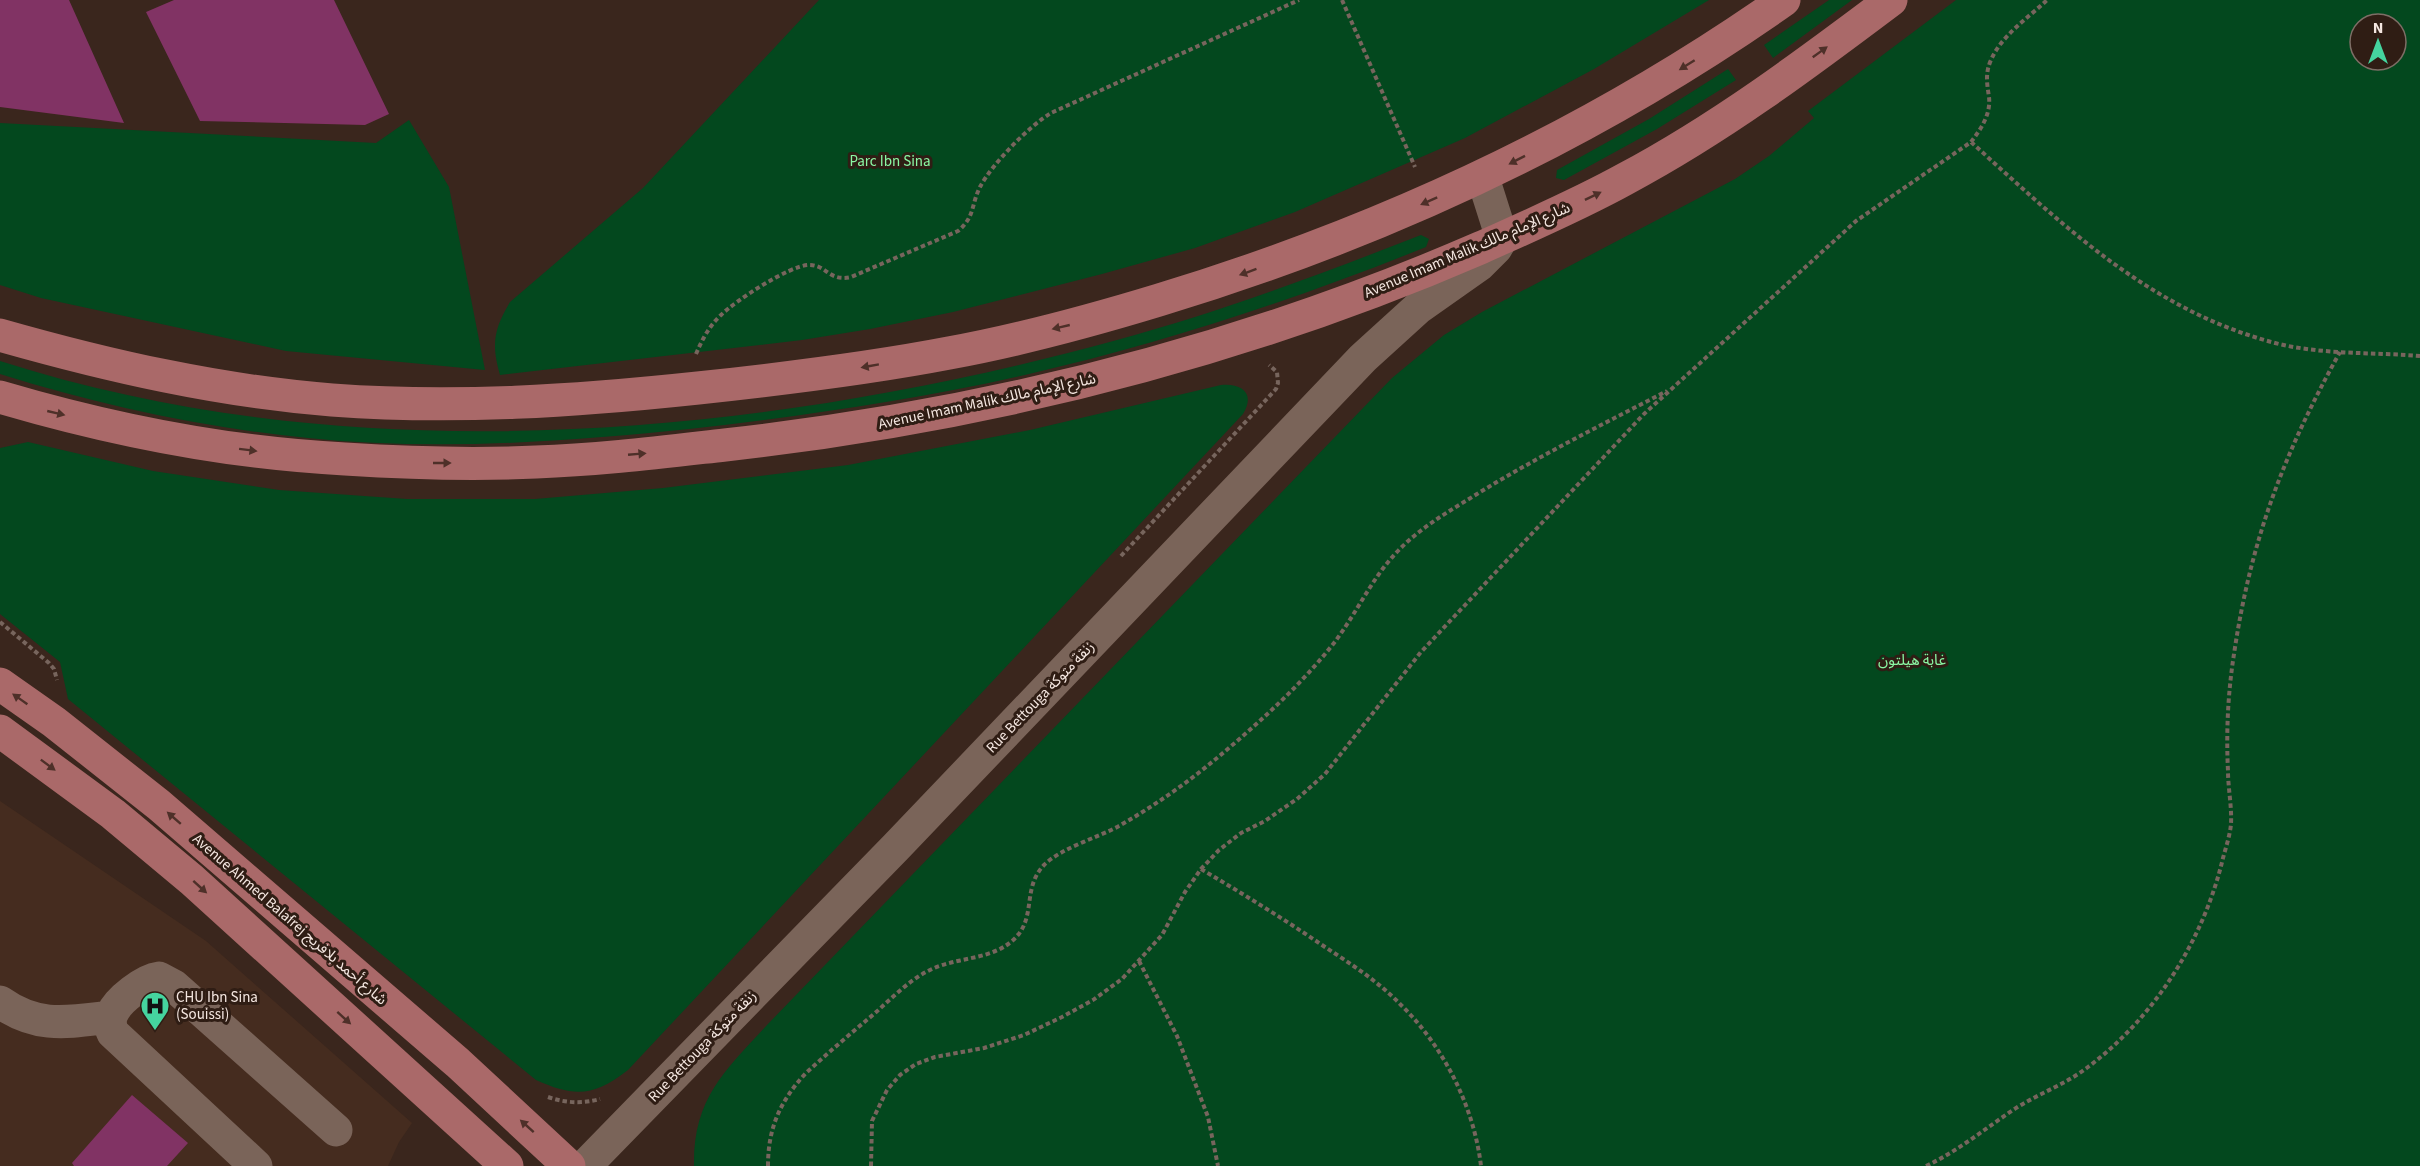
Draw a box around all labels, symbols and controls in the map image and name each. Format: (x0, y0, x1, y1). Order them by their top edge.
north arrow (2348, 12, 2408, 72)
text: N (2373, 17, 2383, 39)
one-way arrow (1811, 46, 1827, 58)
one-way arrow (1679, 59, 1695, 70)
park label: Parc Ibn Sina (849, 151, 931, 172)
one-way arrow (1508, 156, 1525, 165)
one-way arrow (1584, 191, 1601, 200)
street label: Avenue Imam Malik شارع الإمام مالك (1361, 197, 1574, 304)
one-way arrow (1420, 197, 1438, 206)
one-way arrow (1239, 268, 1257, 278)
one-way arrow (1051, 323, 1070, 333)
one-way arrow (860, 362, 879, 371)
street label: Avenue Imam Malik شارع الإمام مالك (876, 368, 1098, 436)
one-way arrow (47, 409, 66, 418)
one-way arrow (238, 445, 257, 454)
one-way arrow (627, 449, 646, 459)
one-way arrow (433, 458, 452, 468)
street label: Rue Bettouga زنقة متوكة (981, 637, 1099, 758)
park label: غابة هيلتون (1878, 650, 1946, 671)
one-way arrow (13, 693, 29, 705)
one-way arrow (39, 759, 55, 771)
one-way arrow (167, 812, 182, 825)
street label: Avenue Ahmed Balafrej شارع أحمد بلافريج (187, 829, 392, 1011)
one-way arrow (192, 880, 207, 894)
street label: Rue Bettouga زنقة متوكة (643, 986, 761, 1107)
place label: CHU Ibn Sina (Souissi) (176, 987, 258, 1025)
hospital icon: CHU Ibn Sina (Souissi) (139, 990, 171, 1032)
one-way arrow (336, 1011, 351, 1024)
one-way arrow (520, 1120, 535, 1133)

